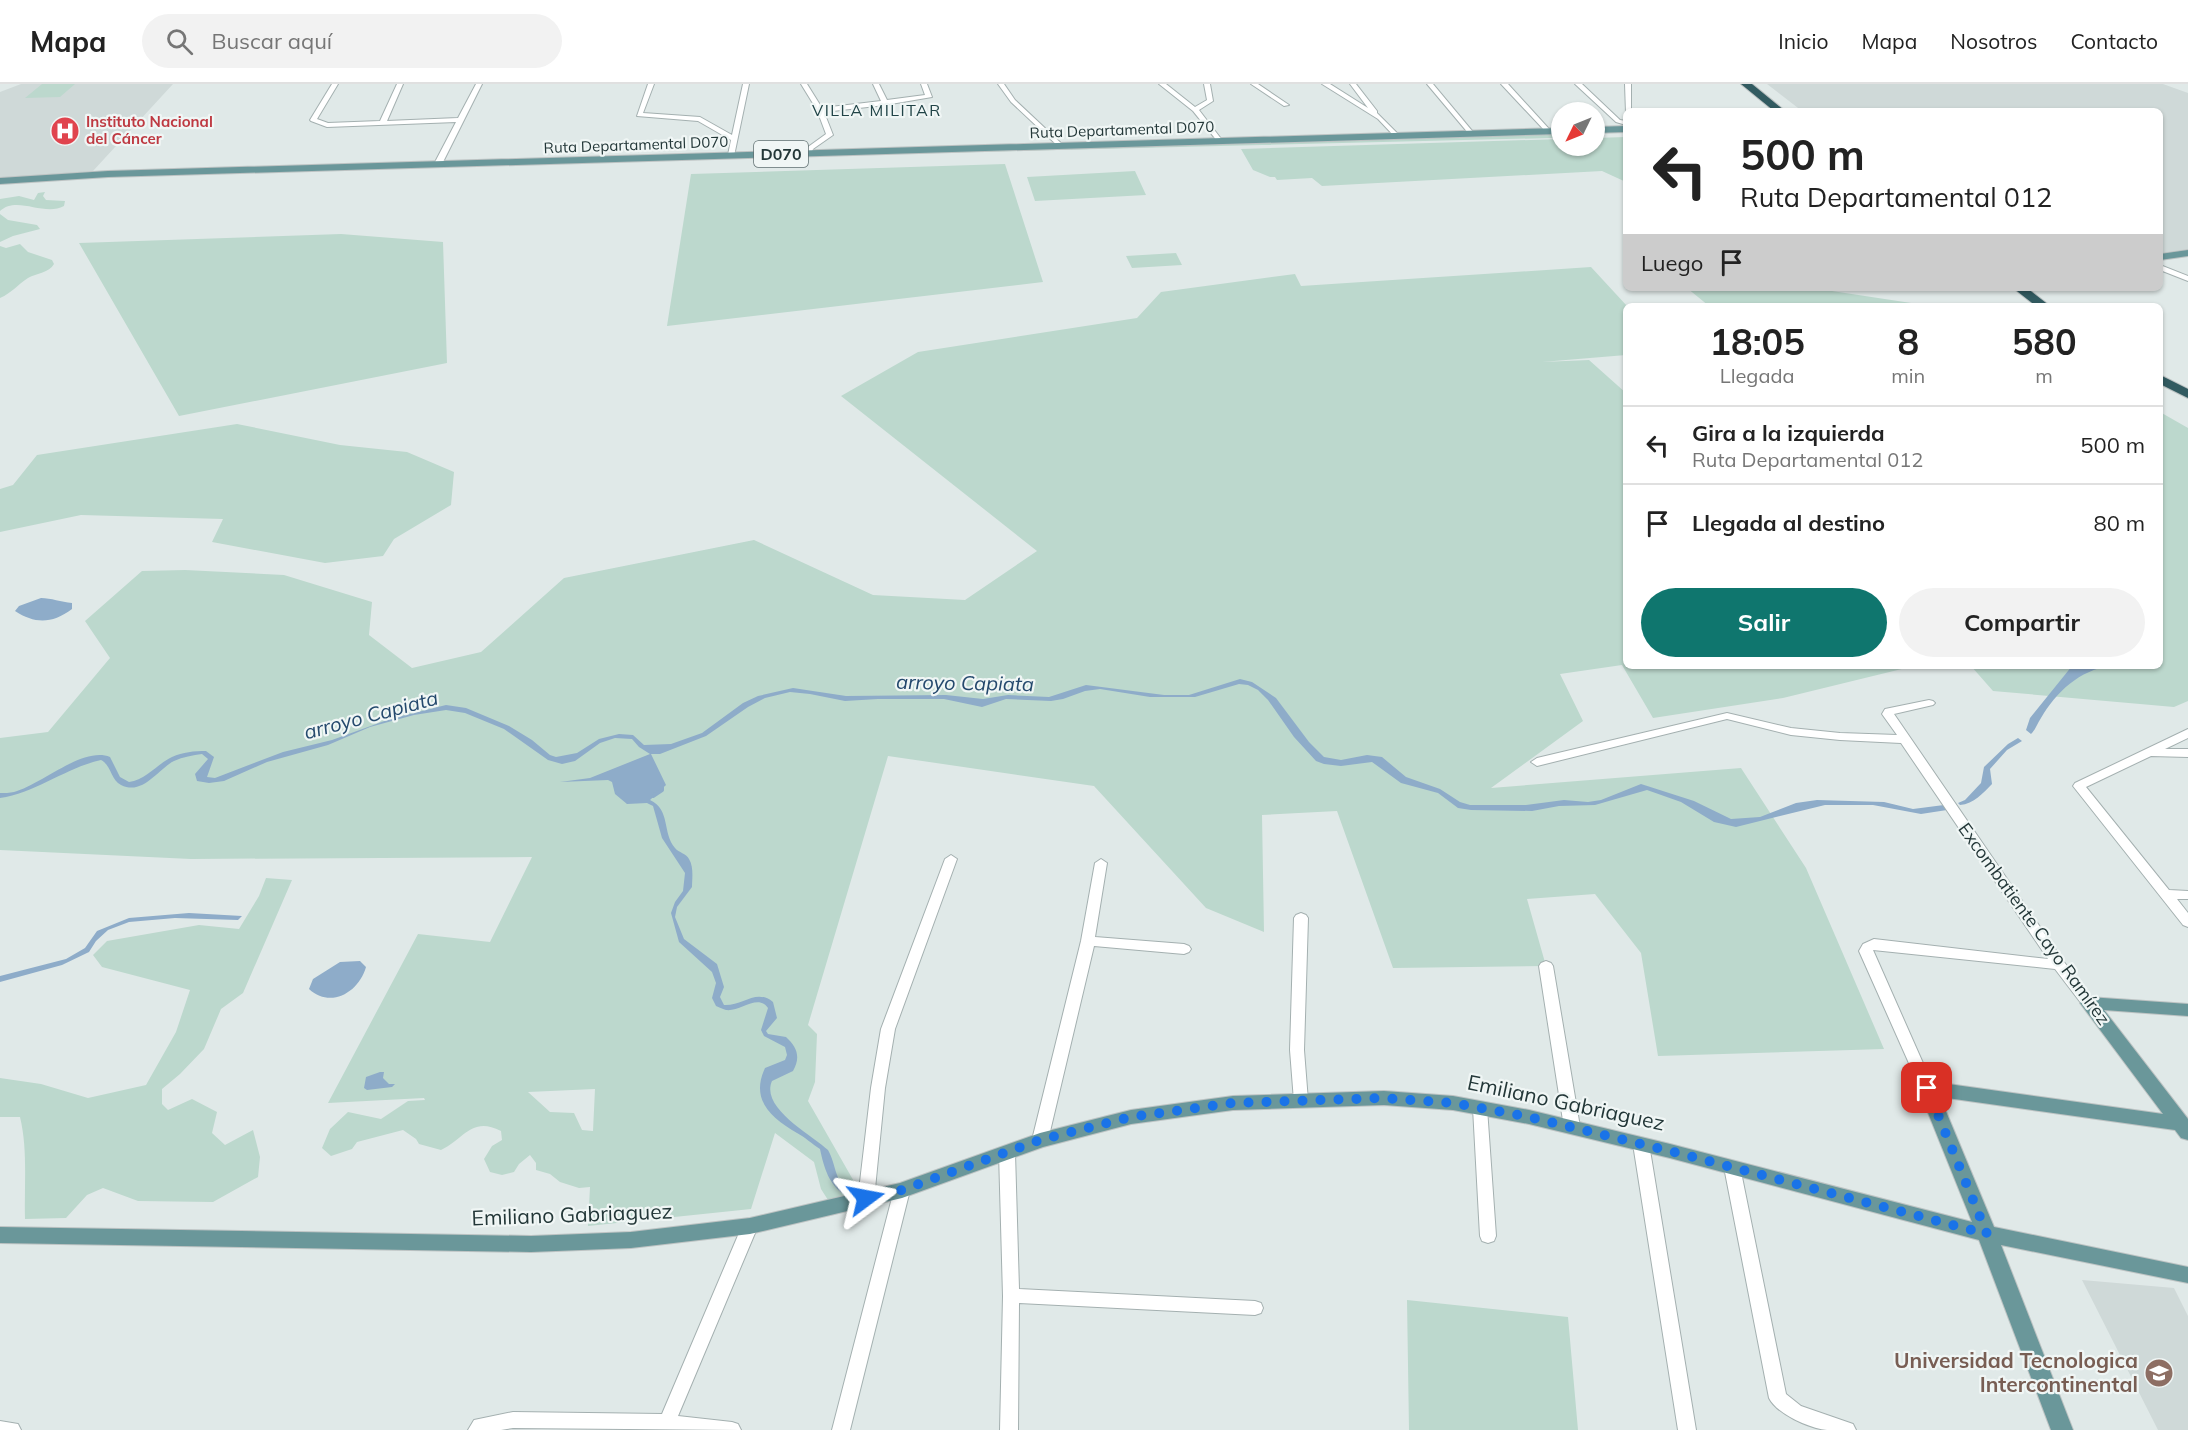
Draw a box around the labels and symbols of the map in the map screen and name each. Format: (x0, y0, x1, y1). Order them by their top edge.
district label: VILLA MILITAR (812, 100, 942, 120)
north arrow (1551, 102, 1605, 156)
place label: Instituto Nacional del Cáncer (86, 112, 213, 148)
hospital icon: Instituto Nacional del Cáncer (49, 115, 81, 147)
street label: Ruta Departamental D070 (1029, 117, 1215, 142)
street label: Ruta Departamental D070 (543, 132, 729, 157)
road number: D070 (754, 141, 808, 167)
water label: arroyo Capiata (896, 669, 1034, 696)
water label: arroyo Capiata (301, 685, 441, 744)
street label: Excombatiente Cayo Ramírez (1953, 818, 2115, 1029)
pin (1901, 1062, 1952, 1113)
street label: Emiliano Gabriaguez (1465, 1068, 1667, 1136)
position arrow (834, 1166, 898, 1230)
street label: Emiliano Gabriaguez (471, 1198, 673, 1231)
place label: Universidad Tecnologica Intercontinental (1894, 1347, 2138, 1397)
school or university icon: Universidad Tecnologica Intercontinental (2143, 1357, 2175, 1389)

